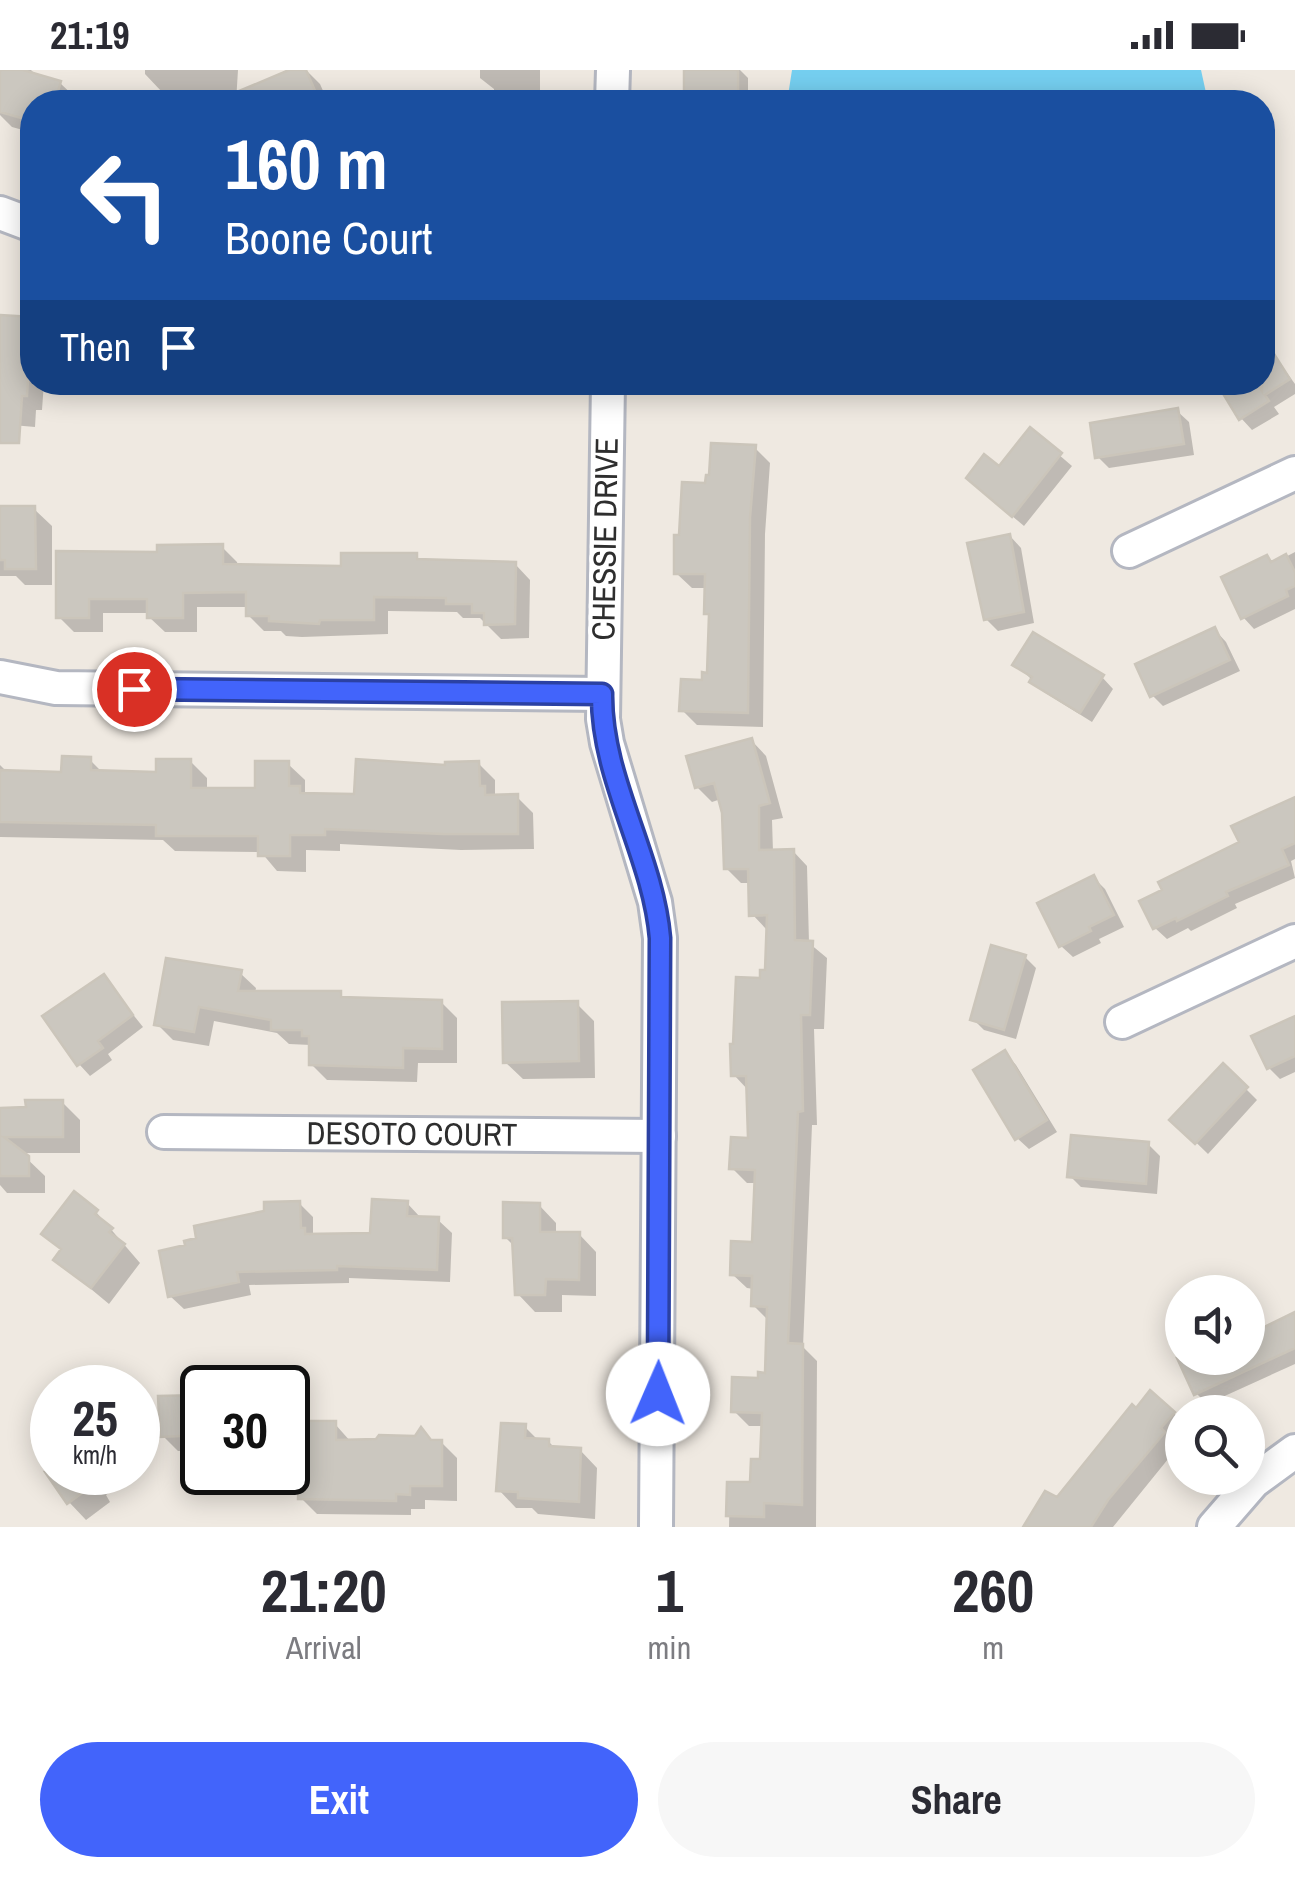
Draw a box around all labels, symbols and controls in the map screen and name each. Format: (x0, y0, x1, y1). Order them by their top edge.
text: 21:19 (50, 10, 130, 61)
text: 160 m (225, 117, 388, 211)
icon: left (60, 130, 190, 260)
text: Boone Court (225, 207, 432, 268)
icon: arrive (151, 320, 206, 375)
text: Then (60, 322, 131, 373)
street label: CHESSIE DRIVE (581, 437, 628, 641)
pin (92, 647, 177, 732)
icon: arrive (107, 662, 162, 717)
street label: DESOTO COURT (307, 1111, 517, 1156)
map controls (1165, 1275, 1265, 1495)
button: sound (1165, 1275, 1265, 1375)
position arrow (606, 1342, 710, 1446)
speed limit sign: 30 (180, 1365, 310, 1495)
text: 25 (72, 1384, 118, 1452)
button: search (1165, 1395, 1265, 1495)
text: km/h (73, 1438, 117, 1472)
text: 21:20 (261, 1550, 387, 1631)
text: 1 (656, 1550, 683, 1631)
text: 260 (952, 1550, 1034, 1631)
text: Arrival (286, 1626, 362, 1669)
text: min (647, 1626, 691, 1669)
text: m (982, 1626, 1004, 1669)
button: Exit (40, 1742, 638, 1857)
button: Share (658, 1742, 1255, 1857)

